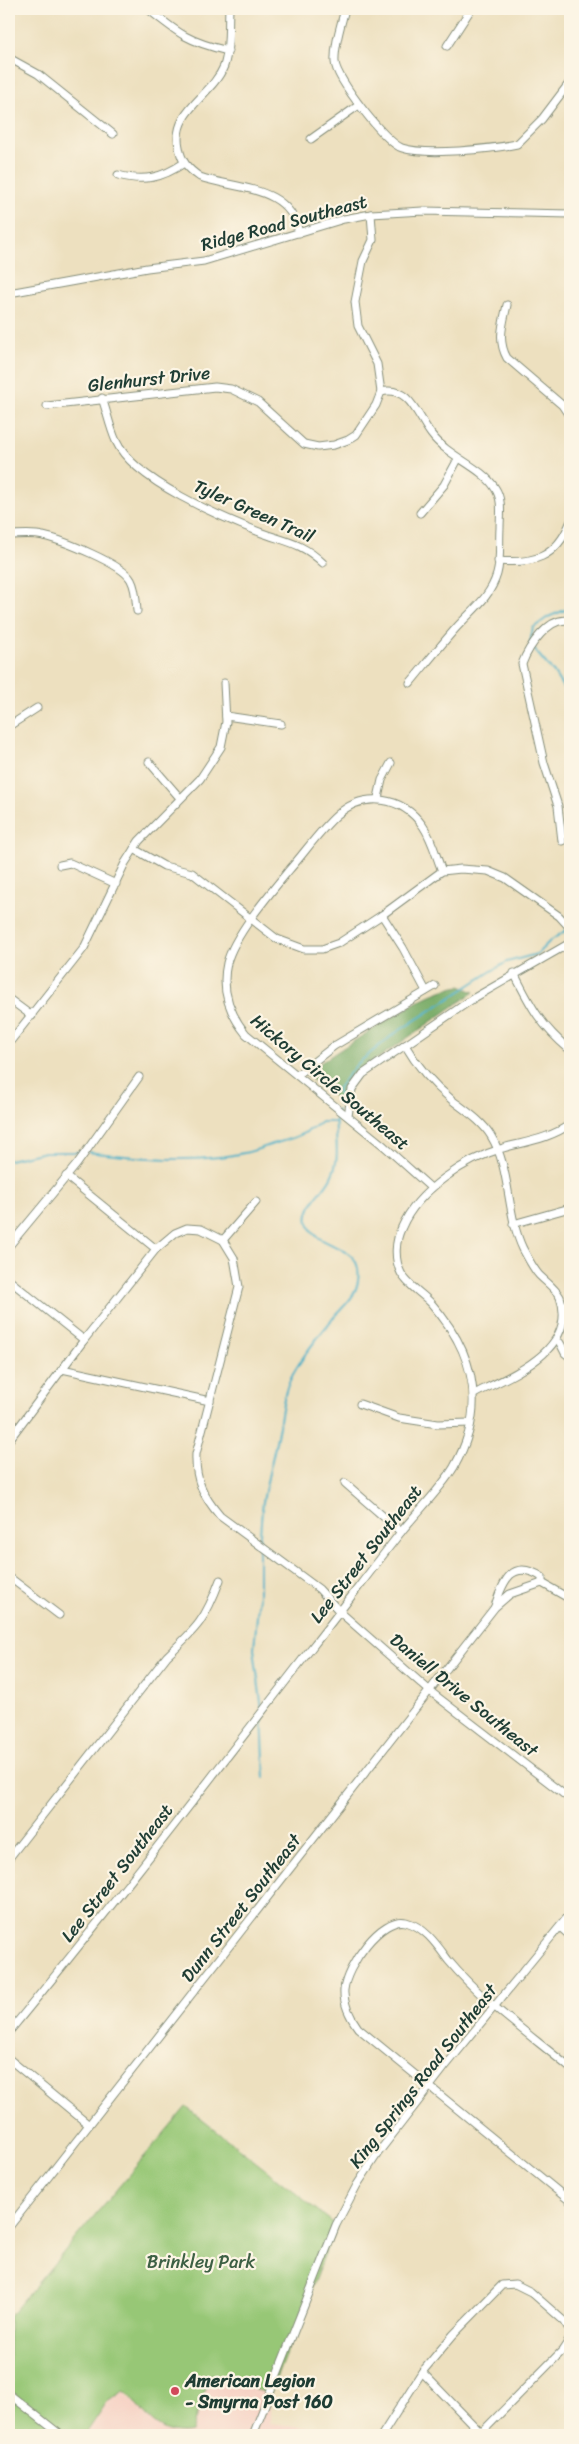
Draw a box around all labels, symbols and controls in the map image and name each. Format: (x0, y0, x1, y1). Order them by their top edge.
street label: Ridge Road Southeast (197, 185, 371, 261)
street label: Glenhurst Drive (86, 357, 212, 401)
street label: Tyler Green Trail (188, 470, 320, 552)
street label: Hickory Circle Southeast (243, 1005, 417, 1159)
street label: Lee Street Southeast (301, 1478, 431, 1630)
street label: Daniell Drive Southeast (382, 1625, 546, 1766)
street label: Lee Street Southeast (52, 1797, 182, 1949)
street label: Dunn Street Southeast (172, 1826, 310, 1990)
street label: King Springs Road Southeast (340, 1976, 506, 2176)
park label: Brinkley Park (147, 2246, 256, 2278)
place label: American Legion - Smyrna Post 160 (184, 2365, 333, 2418)
marker: American Legion - Smyrna Post 160 (169, 2385, 181, 2397)

